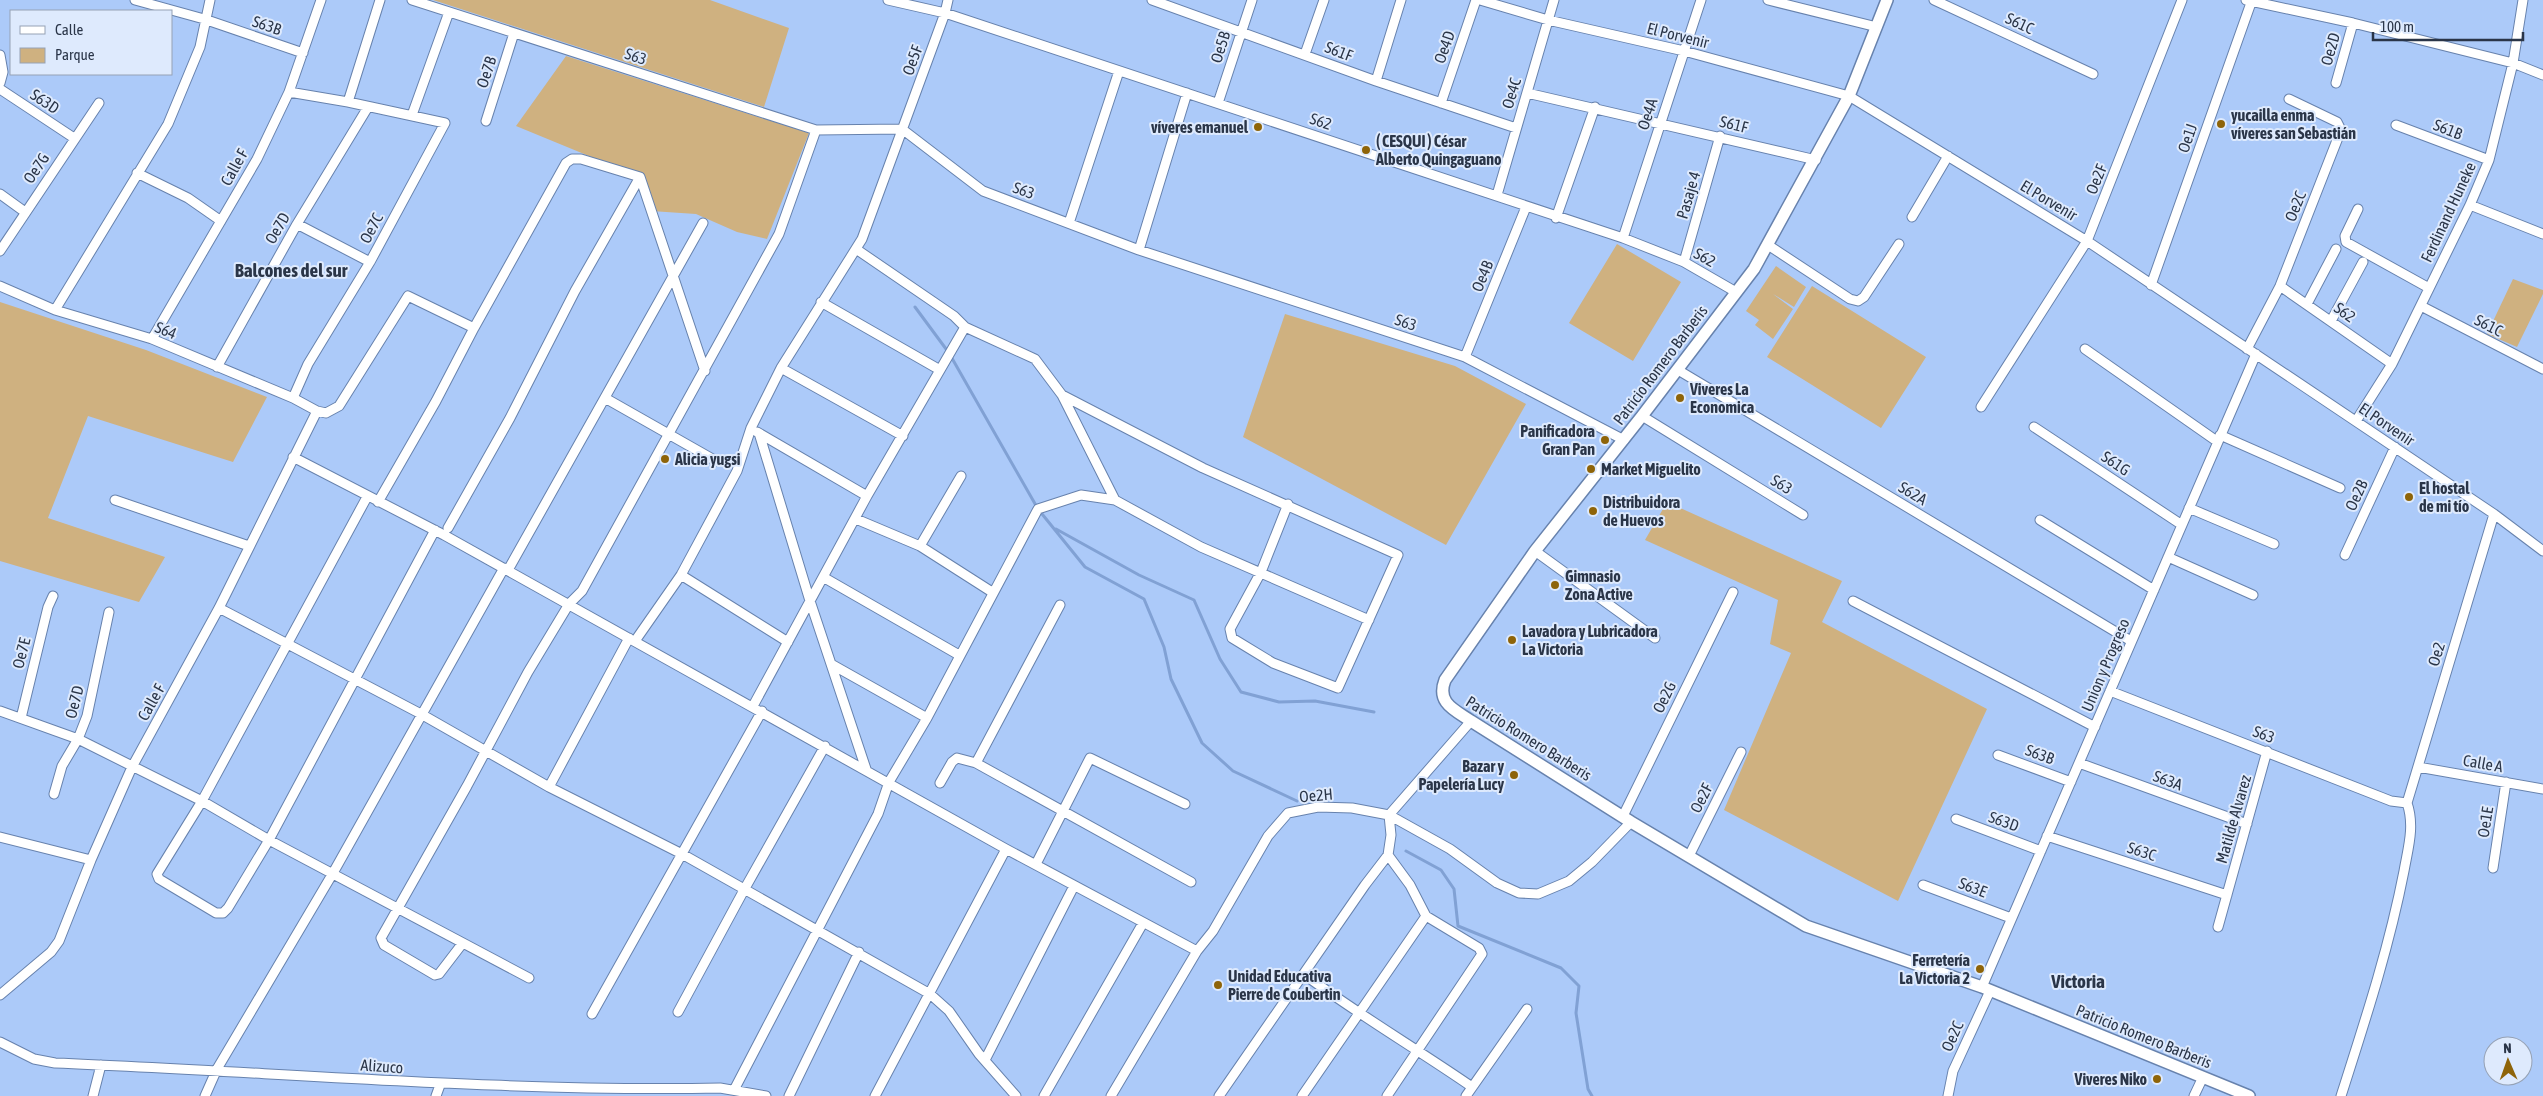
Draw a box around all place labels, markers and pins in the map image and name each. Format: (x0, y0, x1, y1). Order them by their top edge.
place label: yucailla enma víveres san Sebastián (2231, 106, 2356, 142)
place label: víveres emanuel (1151, 118, 1249, 136)
marker: yucailla enma víveres san Sebastián (2215, 118, 2227, 130)
marker: víveres emanuel (1252, 121, 1264, 133)
place label: ( CESQUI ) César Alberto Quingaguano (1375, 132, 1502, 168)
marker: ( CESQUI ) César Alberto Quingaguano (1360, 144, 1372, 156)
place label: Viveres La Economica (1689, 380, 1754, 416)
marker: Viveres La Economica (1674, 392, 1686, 404)
place label: Panificadora Gran Pan (1520, 422, 1595, 458)
marker: Panificadora Gran Pan (1599, 434, 1611, 446)
place label: Alicia yugsi (674, 450, 741, 468)
marker: Alicia yugsi (659, 453, 671, 465)
place label: Market Miguelito (1601, 460, 1701, 478)
marker: Market Miguelito (1585, 463, 1597, 475)
place label: El hostal de mi tío (2419, 479, 2470, 515)
marker: El hostal de mi tío (2403, 491, 2415, 503)
place label: Distribuidora de Huevos (1603, 493, 1680, 529)
marker: Distribuidora de Huevos (1587, 505, 1599, 517)
place label: Gimnasio Zona Active (1565, 567, 1633, 603)
marker: Gimnasio Zona Active (1549, 579, 1561, 591)
place label: Lavadora y Lubricadora La Victoria (1522, 622, 1658, 658)
marker: Lavadora y Lubricadora La Victoria (1506, 634, 1518, 646)
place label: Bazar y Papelería Lucy (1418, 757, 1504, 793)
marker: Bazar y Papelería Lucy (1508, 769, 1520, 781)
place label: Ferretería La Victoria 2 (1899, 951, 1970, 987)
marker: Ferretería La Victoria 2 (1974, 963, 1986, 975)
place label: Unidad Educativa Pierre de Coubertin (1228, 967, 1341, 1003)
marker: Unidad Educativa Pierre de Coubertin (1212, 979, 1224, 991)
place label: Viveres Niko (2074, 1070, 2147, 1088)
marker: Viveres Niko (2151, 1073, 2163, 1085)

